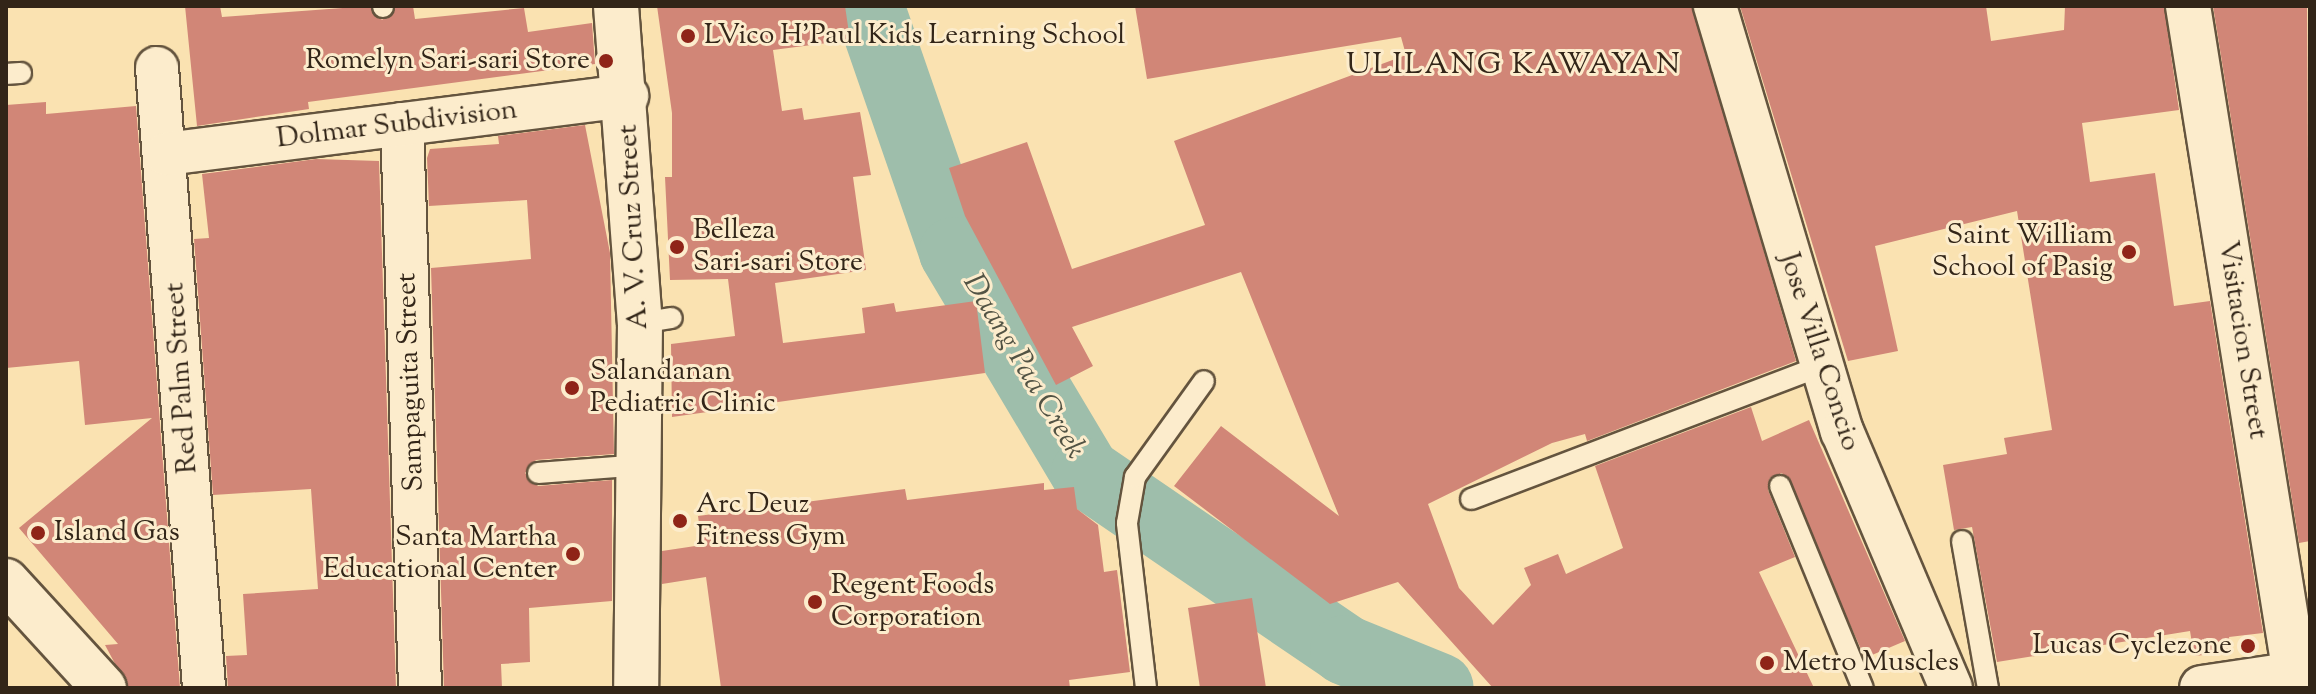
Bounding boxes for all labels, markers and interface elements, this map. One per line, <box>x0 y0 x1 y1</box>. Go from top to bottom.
place label: LVico H'Paul Kids Learning School <box>704 19 1125 53</box>
marker: LVico H'Paul Kids Learning School <box>679 27 697 45</box>
place label: Romelyn Sari-sari Store <box>306 44 590 78</box>
district label: ULILANG KAWAYAN <box>1346 48 1682 84</box>
marker: Romelyn Sari-sari Store <box>597 52 615 70</box>
street label: Dolmar Subdivision <box>275 94 519 156</box>
street label: A. V. Cruz Street <box>612 124 656 330</box>
place label: Belleza Sari-sari Store <box>693 214 863 280</box>
place label: Saint William School of Pasig <box>1932 219 2113 285</box>
marker: Belleza Sari-sari Store <box>668 238 686 256</box>
street label: Visitacion Street <box>2210 238 2274 442</box>
marker: Saint William School of Pasig <box>2120 243 2138 261</box>
street label: Jose Villa Concio <box>1771 249 1867 455</box>
water label: Daang Paa Creek <box>954 268 1092 466</box>
street label: Sampaguita Street <box>390 272 432 492</box>
street label: Red Palm Street <box>159 281 205 475</box>
place label: Salandanan Pediatric Clinic <box>590 355 776 421</box>
marker: Salandanan Pediatric Clinic <box>561 377 583 399</box>
place label: Arc Deuz Fitness Gym <box>696 488 846 554</box>
marker: Arc Deuz Fitness Gym <box>671 512 689 530</box>
place label: Island Gas <box>54 516 180 550</box>
place label: Santa Martha Educational Center <box>323 521 557 587</box>
marker: Island Gas <box>29 524 47 542</box>
marker: Santa Martha Educational Center <box>564 545 582 563</box>
place label: Regent Foods Corporation <box>831 569 994 635</box>
marker: Regent Foods Corporation <box>806 593 824 611</box>
place label: Lucas Cyclezone <box>2033 629 2232 663</box>
marker: Lucas Cyclezone <box>2239 637 2257 655</box>
place label: Metro Muscles <box>1783 646 1959 680</box>
marker: Metro Muscles <box>1758 654 1776 672</box>

